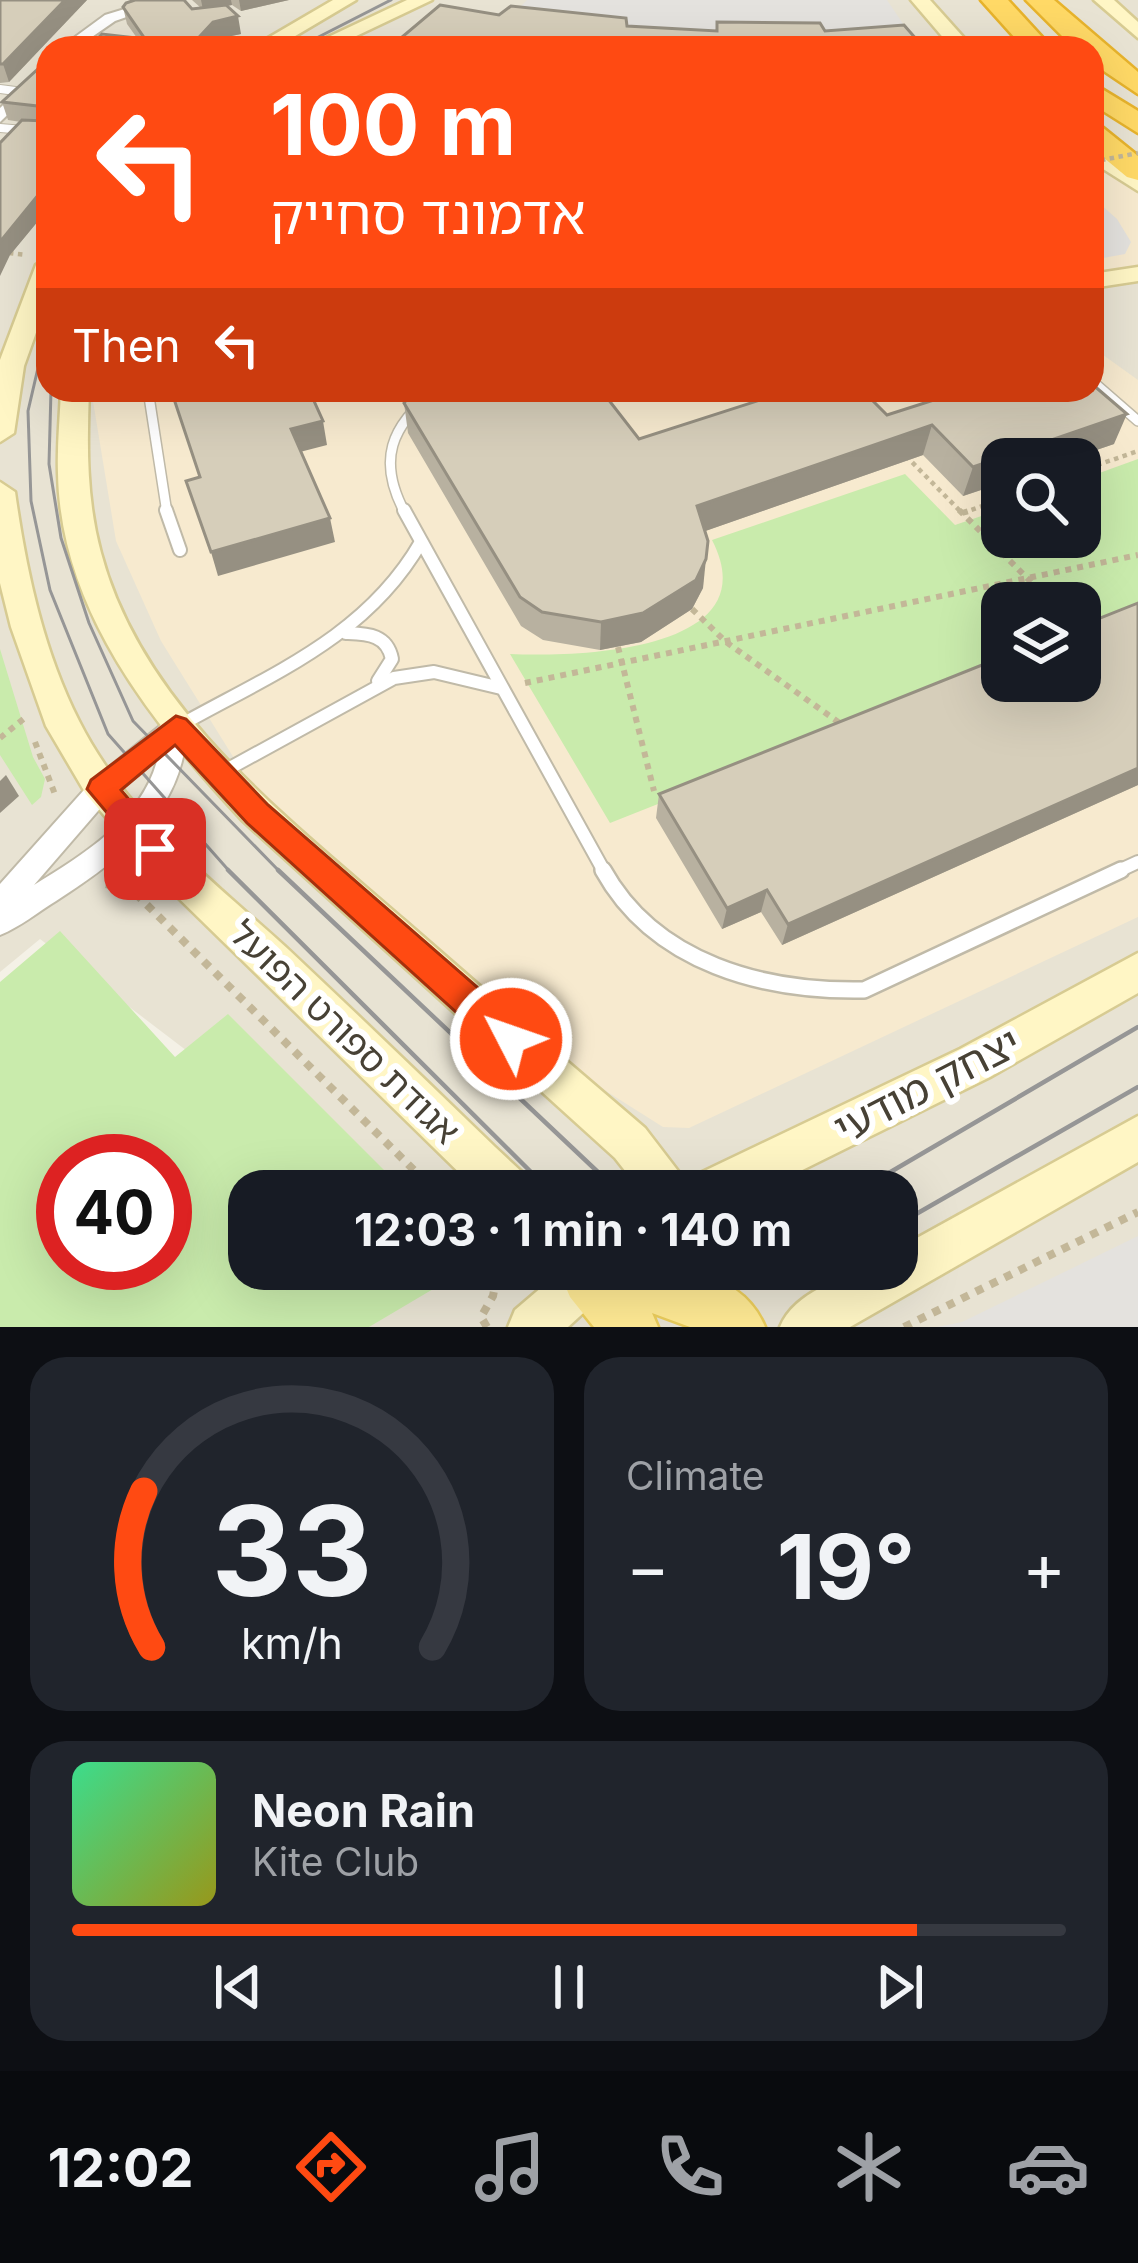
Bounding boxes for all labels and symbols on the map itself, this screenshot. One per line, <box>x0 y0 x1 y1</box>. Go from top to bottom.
pin <box>104 798 206 900</box>
street label: אגודת ספורט הפועל <box>221 911 469 1153</box>
position arrow <box>448 976 574 1102</box>
street label: יצחק מודעי <box>825 1016 1028 1153</box>
speed limit sign: 40 <box>36 1134 192 1290</box>

